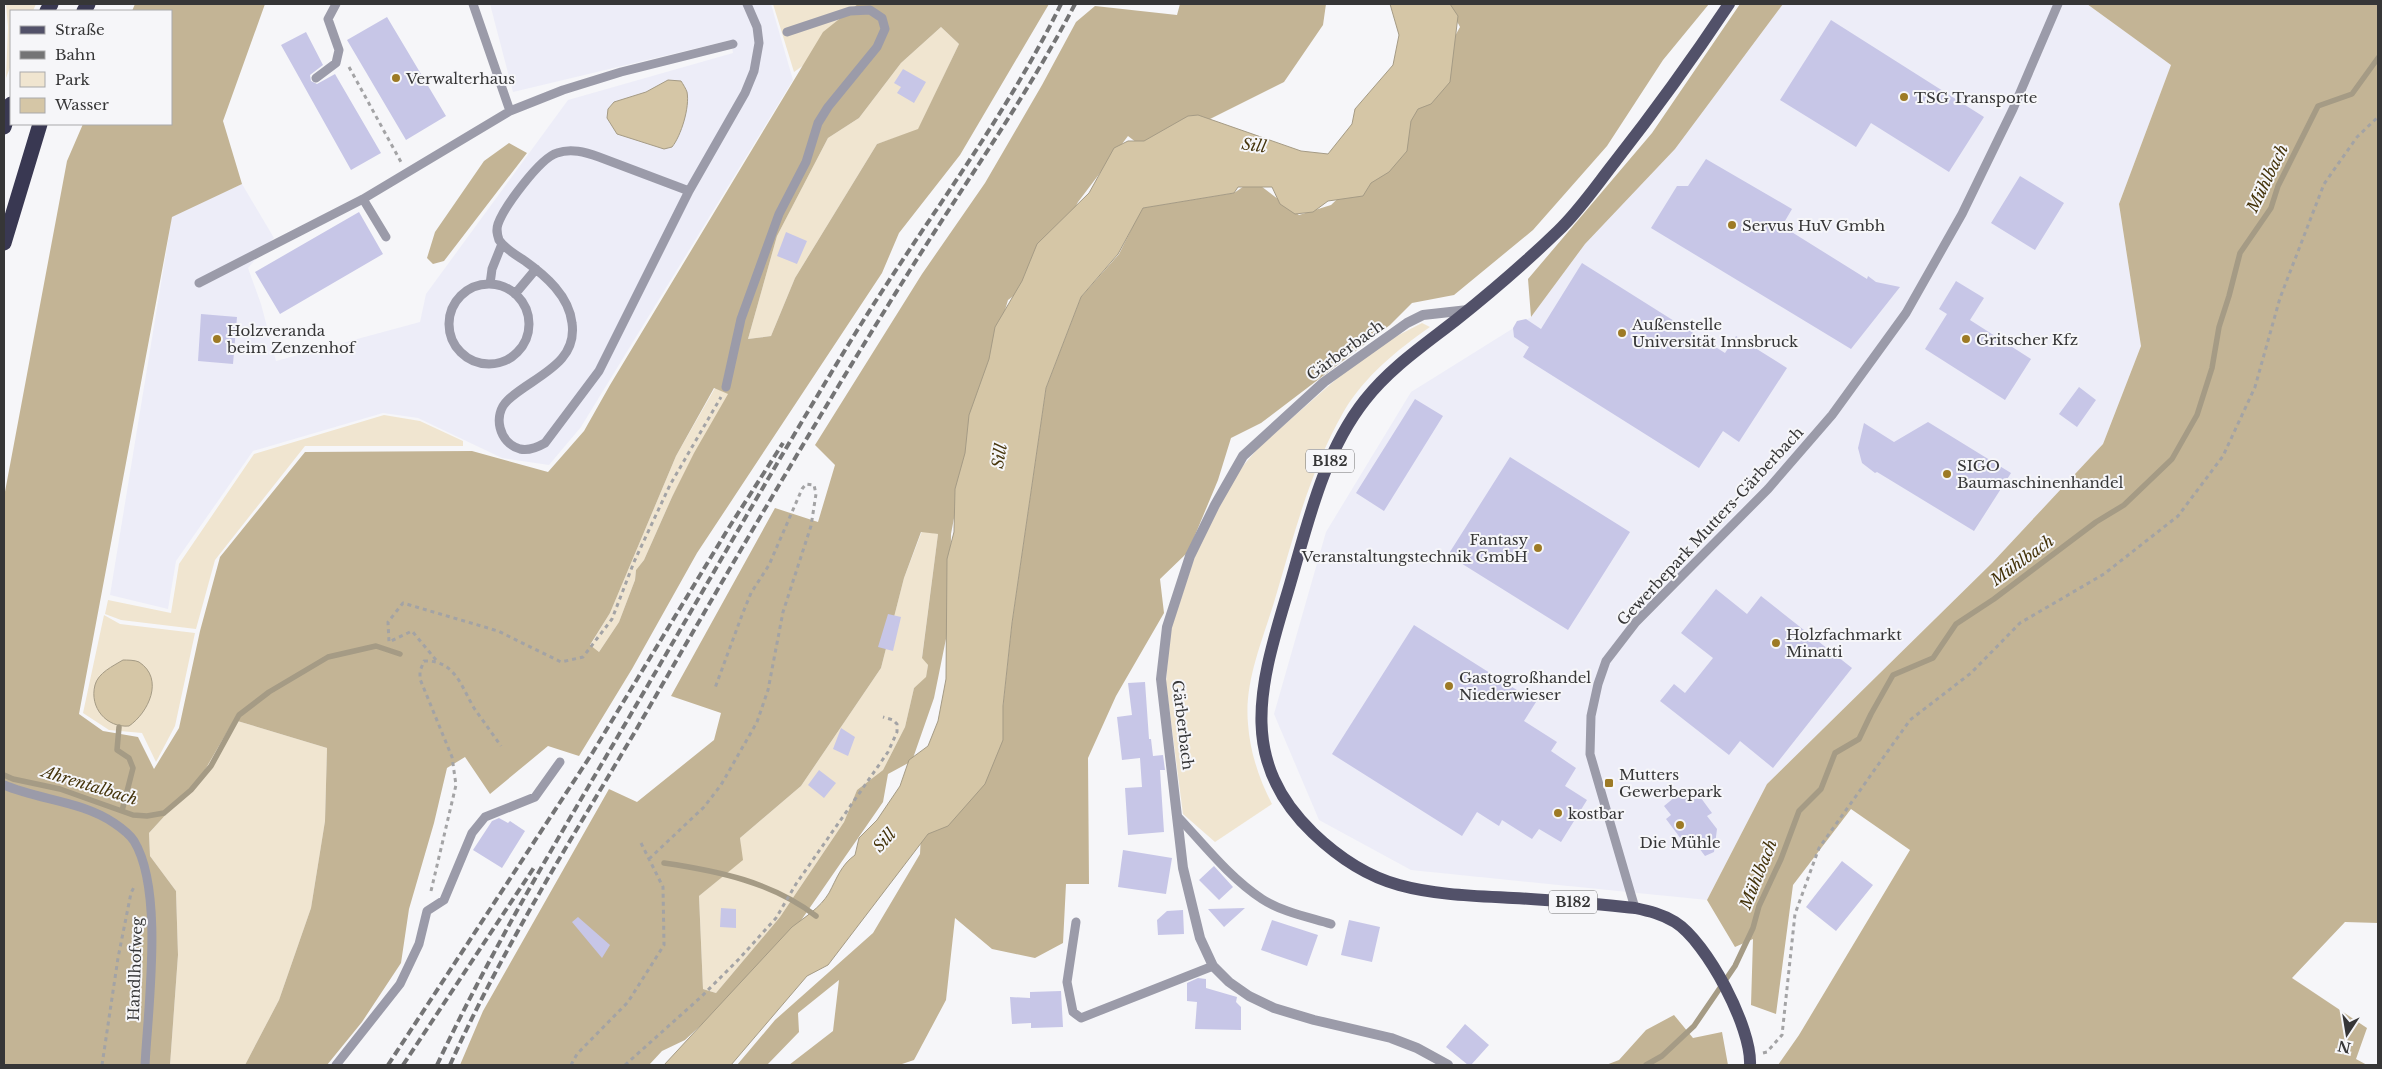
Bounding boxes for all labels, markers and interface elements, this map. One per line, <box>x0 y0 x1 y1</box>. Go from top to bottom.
legend <box>10 10 172 125</box>
text: Straße <box>55 20 105 39</box>
text: Bahn <box>55 45 95 64</box>
place label: Verwalterhaus <box>405 69 515 88</box>
text: Park <box>55 70 91 89</box>
marker: Verwalterhaus <box>390 72 402 84</box>
place label: TSG Transporte <box>1914 88 2037 107</box>
marker: TSG Transporte <box>1898 91 1910 103</box>
text: Wasser <box>54 95 110 114</box>
water label: Sill <box>1240 133 1269 157</box>
water label: Mühlbach <box>2242 141 2292 216</box>
place label: Servus HuV Gmbh <box>1742 216 1885 235</box>
marker: Servus HuV Gmbh <box>1726 219 1738 231</box>
place label: Außenstelle Universität Innsbruck <box>1631 315 1799 351</box>
street label: Gärberbach <box>1303 316 1387 384</box>
place label: Holzveranda beim Zenzenhof <box>226 321 357 357</box>
marker: Außenstelle Universität Innsbruck <box>1616 327 1628 339</box>
place label: Gritscher Kfz <box>1976 330 2078 349</box>
marker: Holzveranda beim Zenzenhof <box>211 333 223 345</box>
marker: Gritscher Kfz <box>1960 333 1972 345</box>
street label: Gewerbepark Mutters-Gärberbach <box>1613 423 1807 629</box>
water label: Sill <box>987 441 1011 470</box>
road number: B182 <box>1306 450 1354 472</box>
place label: SIGO Baumaschinenhandel <box>1957 456 2124 492</box>
marker: SIGO Baumaschinenhandel <box>1941 468 1953 480</box>
place label: Fantasy Veranstaltungstechnik GmbH <box>1301 530 1528 566</box>
water label: Mühlbach <box>1986 530 2058 590</box>
marker: Fantasy Veranstaltungstechnik GmbH <box>1532 542 1544 554</box>
place label: Holzfachmarkt Minatti <box>1786 625 1902 661</box>
marker: Holzfachmarkt Minatti <box>1770 637 1782 649</box>
place label: Gastogroßhandel Niederwieser <box>1459 668 1591 704</box>
street label: Gärberbach <box>1168 679 1198 771</box>
marker: Gastogroßhandel Niederwieser <box>1443 680 1455 692</box>
water label: Ahrentalbach <box>38 760 140 809</box>
place label: Mutters Gewerbepark <box>1619 765 1723 801</box>
marker: Mutters Gewerbepark <box>1603 777 1615 789</box>
place label: kostbar <box>1568 804 1625 823</box>
marker: kostbar <box>1552 807 1564 819</box>
marker: Die Mühle <box>1674 819 1686 831</box>
water label: Sill <box>868 823 900 856</box>
place label: Die Mühle <box>1639 833 1721 852</box>
water label: Mühlbach <box>1735 836 1781 913</box>
road number: B182 <box>1549 890 1597 914</box>
street label: Handlhofweg <box>124 916 146 1021</box>
north arrow <box>2322 1009 2372 1059</box>
text: N <box>2336 1037 2353 1057</box>

